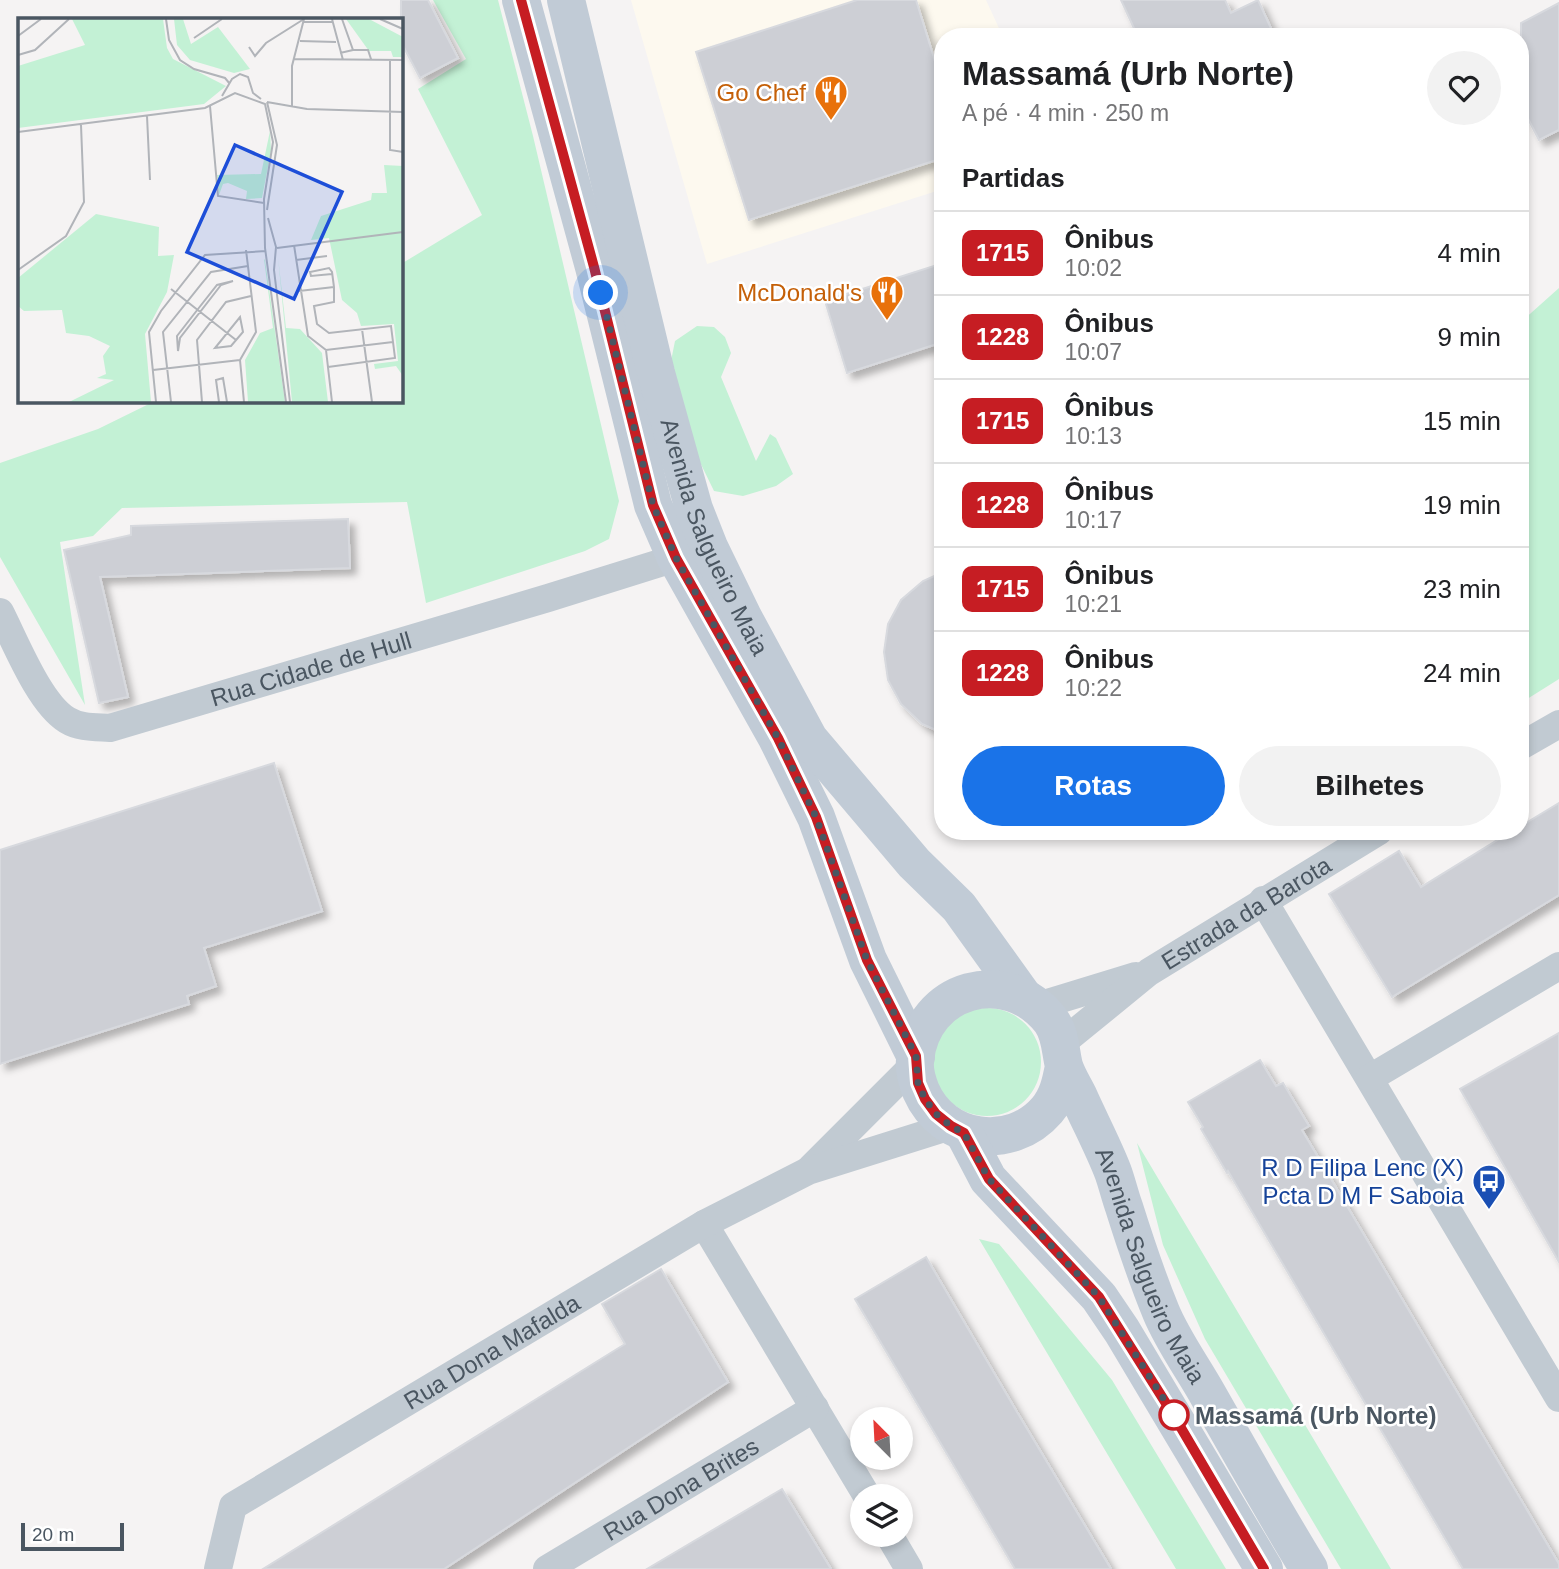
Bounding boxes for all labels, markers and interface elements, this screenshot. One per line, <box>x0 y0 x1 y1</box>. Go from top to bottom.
inset map <box>18 18 402 402</box>
button: heart <box>1427 51 1501 125</box>
text: Massamá (Urb Norte) <box>962 55 1294 92</box>
restaurant icon: Go Chef <box>812 73 850 122</box>
place label: Go Chef <box>717 79 806 106</box>
text: A pé · 4 min · 250 m <box>962 100 1169 126</box>
text: Partidas <box>962 163 1065 193</box>
text: Ônibus <box>1064 224 1154 254</box>
text: 4 min <box>1437 238 1501 268</box>
text: 1715 <box>976 239 1029 266</box>
text: 10:02 <box>1064 255 1122 281</box>
restaurant icon: McDonald's <box>868 273 906 322</box>
your location <box>583 275 618 310</box>
place label: McDonald's <box>737 279 862 306</box>
text: Ônibus <box>1064 308 1154 338</box>
text: 9 min <box>1437 322 1501 352</box>
text: 1228 <box>976 323 1029 350</box>
text: 10:07 <box>1064 339 1122 365</box>
text: Ônibus <box>1064 392 1154 422</box>
text: 15 min <box>1423 406 1501 436</box>
text: 1715 <box>976 407 1029 434</box>
street label: Avenida Salgueiro Maia <box>656 415 775 660</box>
text: 10:13 <box>1064 423 1122 449</box>
text: Ônibus <box>1064 476 1154 506</box>
text: 19 min <box>1423 490 1501 520</box>
text: 1228 <box>976 491 1029 518</box>
text: 10:17 <box>1064 507 1122 533</box>
text: Ônibus <box>1064 560 1154 590</box>
text: 23 min <box>1423 574 1501 604</box>
text: 1715 <box>976 575 1029 602</box>
text: 10:21 <box>1064 591 1122 617</box>
street label: Rua Cidade de Hull <box>207 626 414 711</box>
text: Ônibus <box>1064 644 1154 674</box>
text: 24 min <box>1423 658 1501 688</box>
text: 1228 <box>976 659 1029 686</box>
text: 10:22 <box>1064 675 1122 701</box>
button: Rotas <box>962 746 1225 826</box>
button: Bilhetes <box>1239 746 1501 826</box>
street label: Estrada da Barota <box>1156 850 1336 975</box>
street label: Avenida Salgueiro Maia <box>1091 1143 1212 1389</box>
place label: R D Filipa Lenc (X) Pcta D M F Saboia <box>1261 1154 1465 1209</box>
bus stop icon: R D Filipa Lenc (X) Pcta D M F Saboia <box>1470 1162 1508 1211</box>
street label: Rua Dona Mafalda <box>399 1288 585 1414</box>
marker: Massamá (Urb Norte) <box>1159 1400 1189 1430</box>
place label: Massamá (Urb Norte) <box>1195 1402 1436 1429</box>
north arrow <box>850 1407 914 1470</box>
map controls <box>850 1407 913 1547</box>
street label: Rua Dona Brites <box>598 1432 763 1546</box>
button: layers <box>850 1484 913 1547</box>
scale bar <box>21 1520 124 1552</box>
text: 20 m <box>32 1524 74 1545</box>

